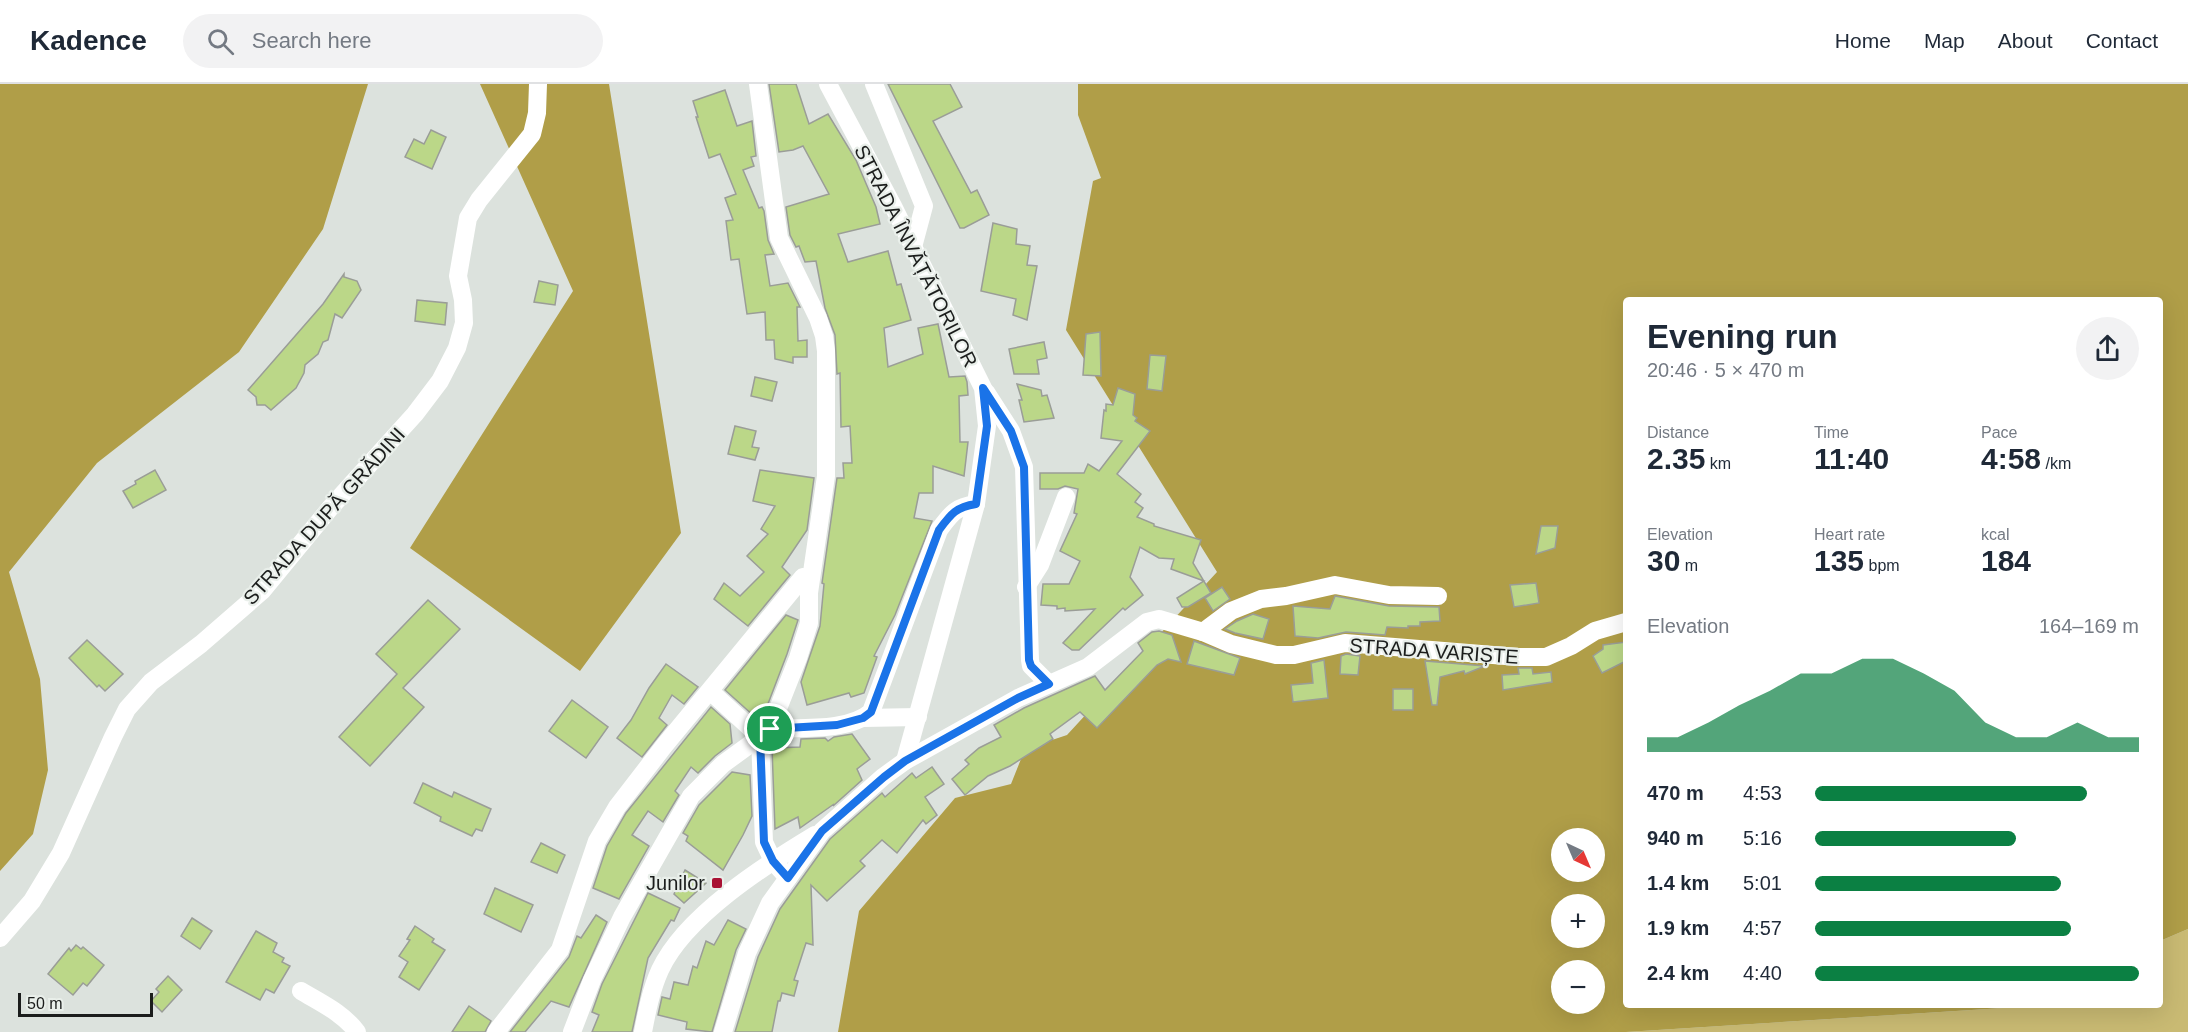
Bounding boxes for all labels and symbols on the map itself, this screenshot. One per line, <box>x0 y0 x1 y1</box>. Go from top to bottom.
street label: STRADA ÎNVĂȚĂTORILOR <box>850 141 982 371</box>
street label: STRADA DUPĂ GRĂDINI <box>239 423 409 609</box>
street label: STRADA VARIȘTE <box>1349 634 1519 668</box>
pin <box>744 703 795 754</box>
north arrow <box>1551 828 1605 882</box>
place label: Junilor <box>646 872 705 894</box>
marker: Junilor <box>710 876 724 890</box>
scale bar <box>18 990 153 1018</box>

